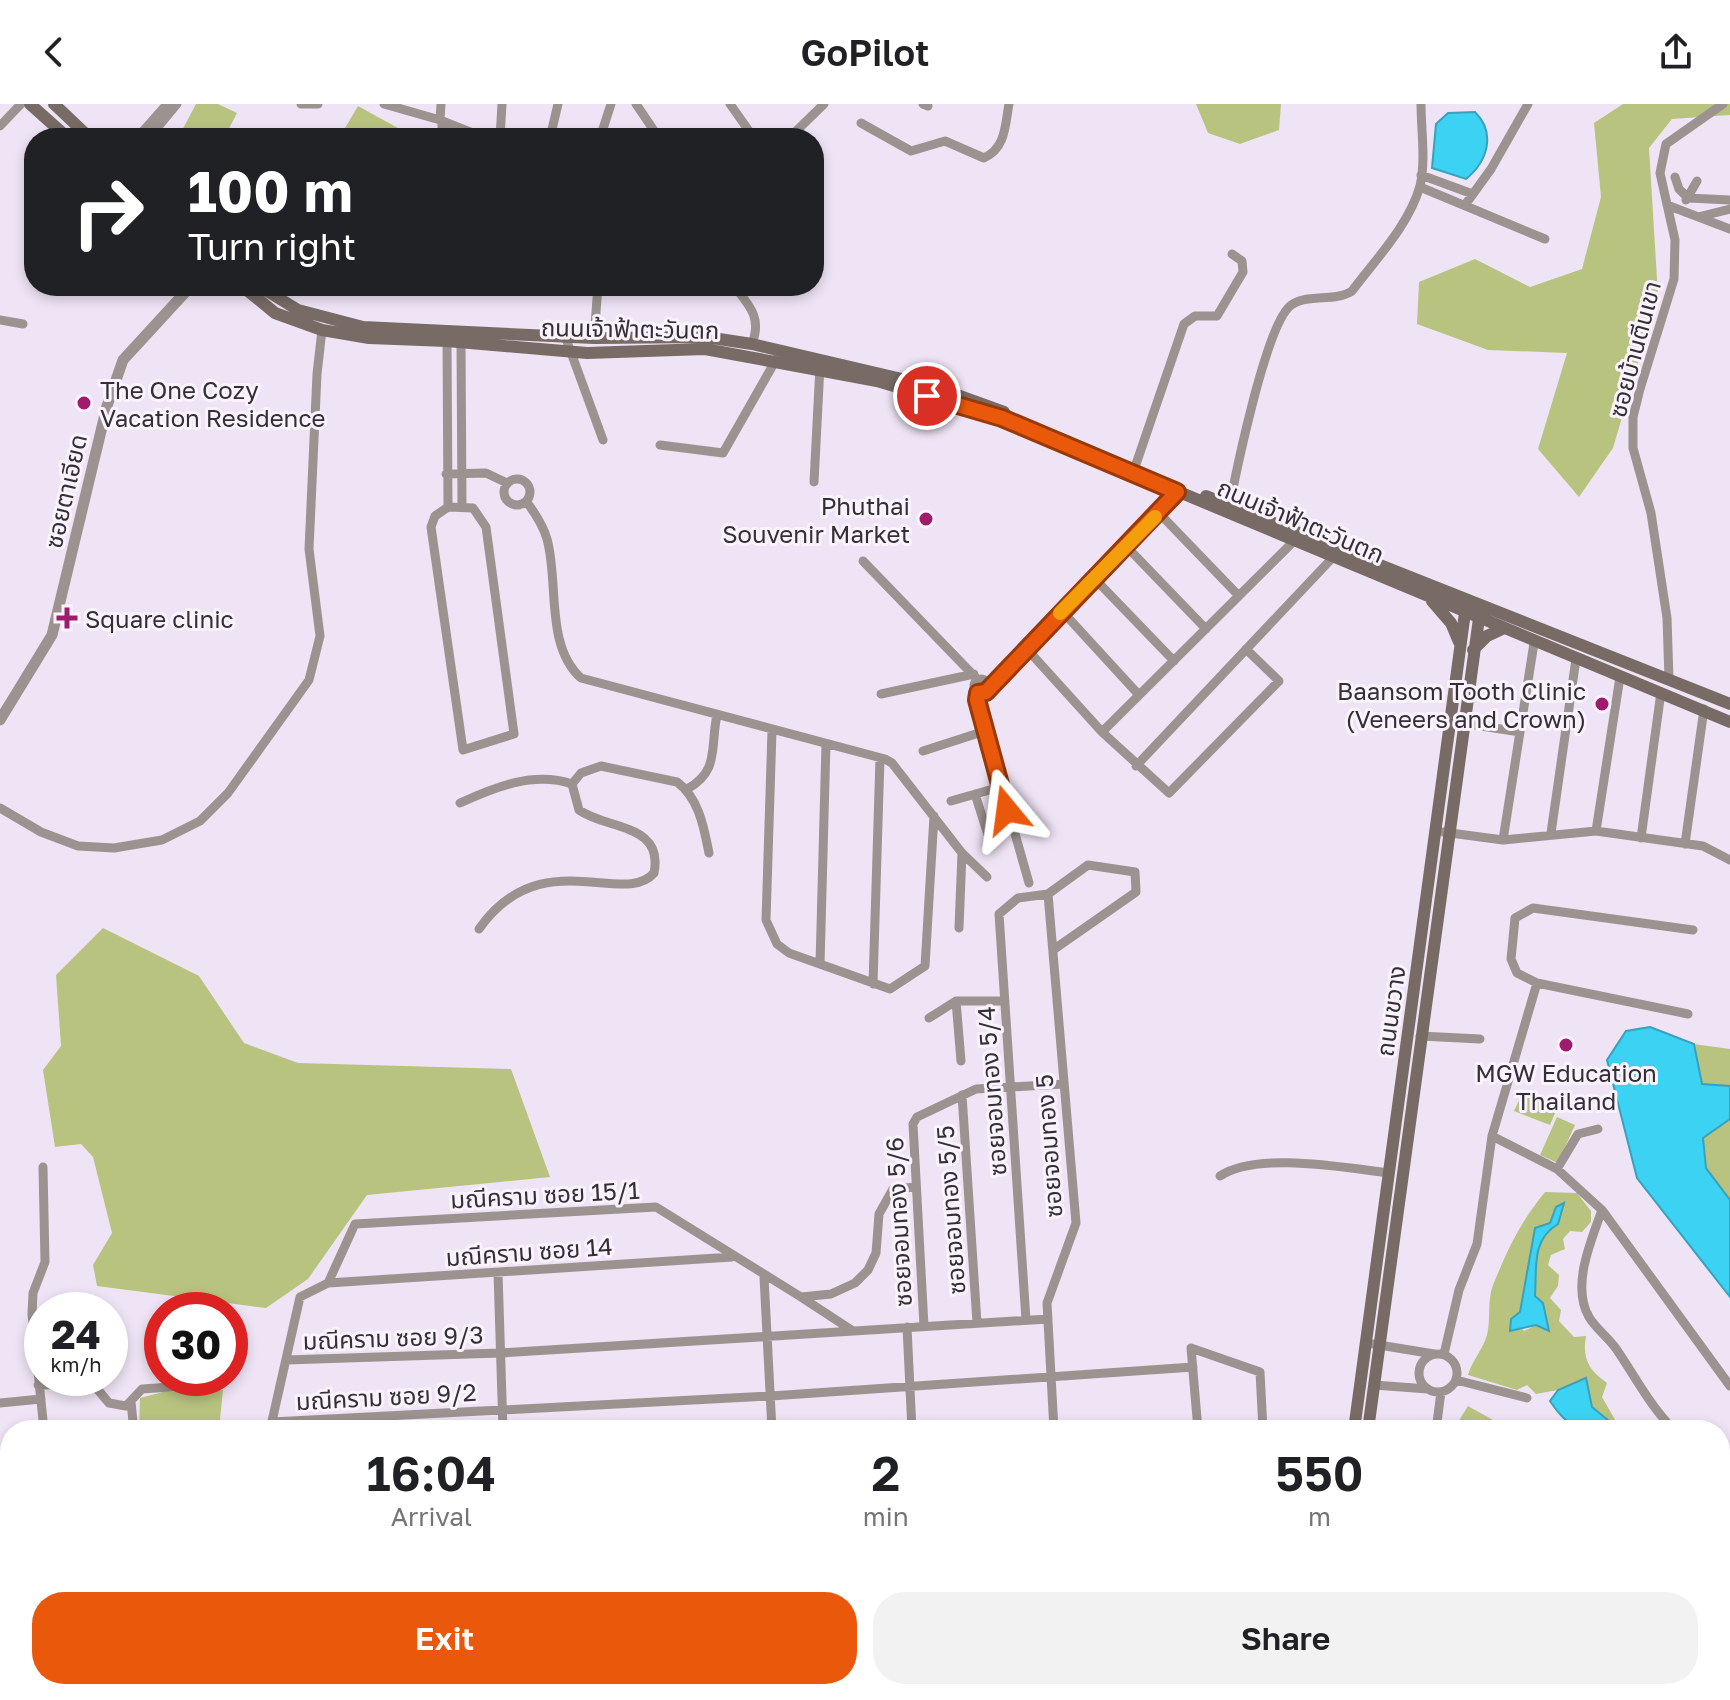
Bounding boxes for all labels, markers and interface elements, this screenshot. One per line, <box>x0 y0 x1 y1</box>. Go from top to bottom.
icon: back <box>32 30 76 74</box>
icon: share <box>1654 30 1698 74</box>
text: GoPilot <box>801 31 929 74</box>
text: 100 m <box>188 157 353 224</box>
icon: right <box>56 160 160 264</box>
text: Turn right <box>188 225 356 268</box>
street label: ซอยบ้านตีนเขา <box>1602 278 1666 420</box>
street label: ถนนเจ้าฟ้าตะวันตก <box>541 312 719 344</box>
pin <box>893 362 961 430</box>
icon: arrive <box>905 374 949 418</box>
place label: The One Cozy Vacation Residence <box>100 375 325 432</box>
marker: The One Cozy Vacation Residence <box>75 394 93 412</box>
street label: ซอยตาเอียด <box>38 431 92 551</box>
street label: ถนนเจ้าฟ้าตะวันตก <box>1213 472 1389 568</box>
place label: Phuthai Souvenir Market <box>722 491 910 548</box>
marker: Phuthai Souvenir Market <box>917 510 935 528</box>
place label: Square clinic <box>85 604 234 633</box>
marker: Square clinic <box>56 607 78 629</box>
place label: Baansom Tooth Clinic (Veneers and Crown) <box>1337 676 1586 733</box>
marker: Baansom Tooth Clinic (Veneers and Crown) <box>1593 695 1611 713</box>
position arrow <box>965 768 1049 852</box>
street label: ถนนขวาง <box>1369 964 1411 1058</box>
street label: ซอยจอมทอง 5/4 <box>971 1005 1011 1177</box>
marker: MGW Education Thailand <box>1557 1036 1575 1054</box>
place label: MGW Education Thailand <box>1475 1058 1657 1115</box>
street label: ซอยจอมทอง 5 <box>1029 1073 1067 1219</box>
street label: ซอยจอมทอง 5/5 <box>930 1125 970 1295</box>
street label: ซอยจอมทอง 5/6 <box>879 1136 917 1308</box>
street label: มณีคราม ซอย 15/1 <box>450 1175 640 1213</box>
street label: มณีคราม ซอย 14 <box>445 1231 613 1271</box>
speed limit sign: 30 <box>144 1292 248 1396</box>
text: 24 <box>51 1310 101 1358</box>
street label: มณีคราม ซอย 9/3 <box>302 1319 484 1355</box>
text: km/h <box>51 1352 101 1376</box>
street label: มณีคราม ซอย 9/2 <box>295 1377 477 1415</box>
text: 16:04 <box>367 1444 496 1502</box>
text: 2 <box>871 1444 900 1502</box>
text: 550 <box>1275 1444 1364 1502</box>
text: Arrival <box>391 1501 472 1532</box>
text: min <box>863 1501 909 1532</box>
text: m <box>1308 1501 1331 1532</box>
button: Exit <box>32 1592 857 1684</box>
button: Share <box>873 1592 1698 1684</box>

